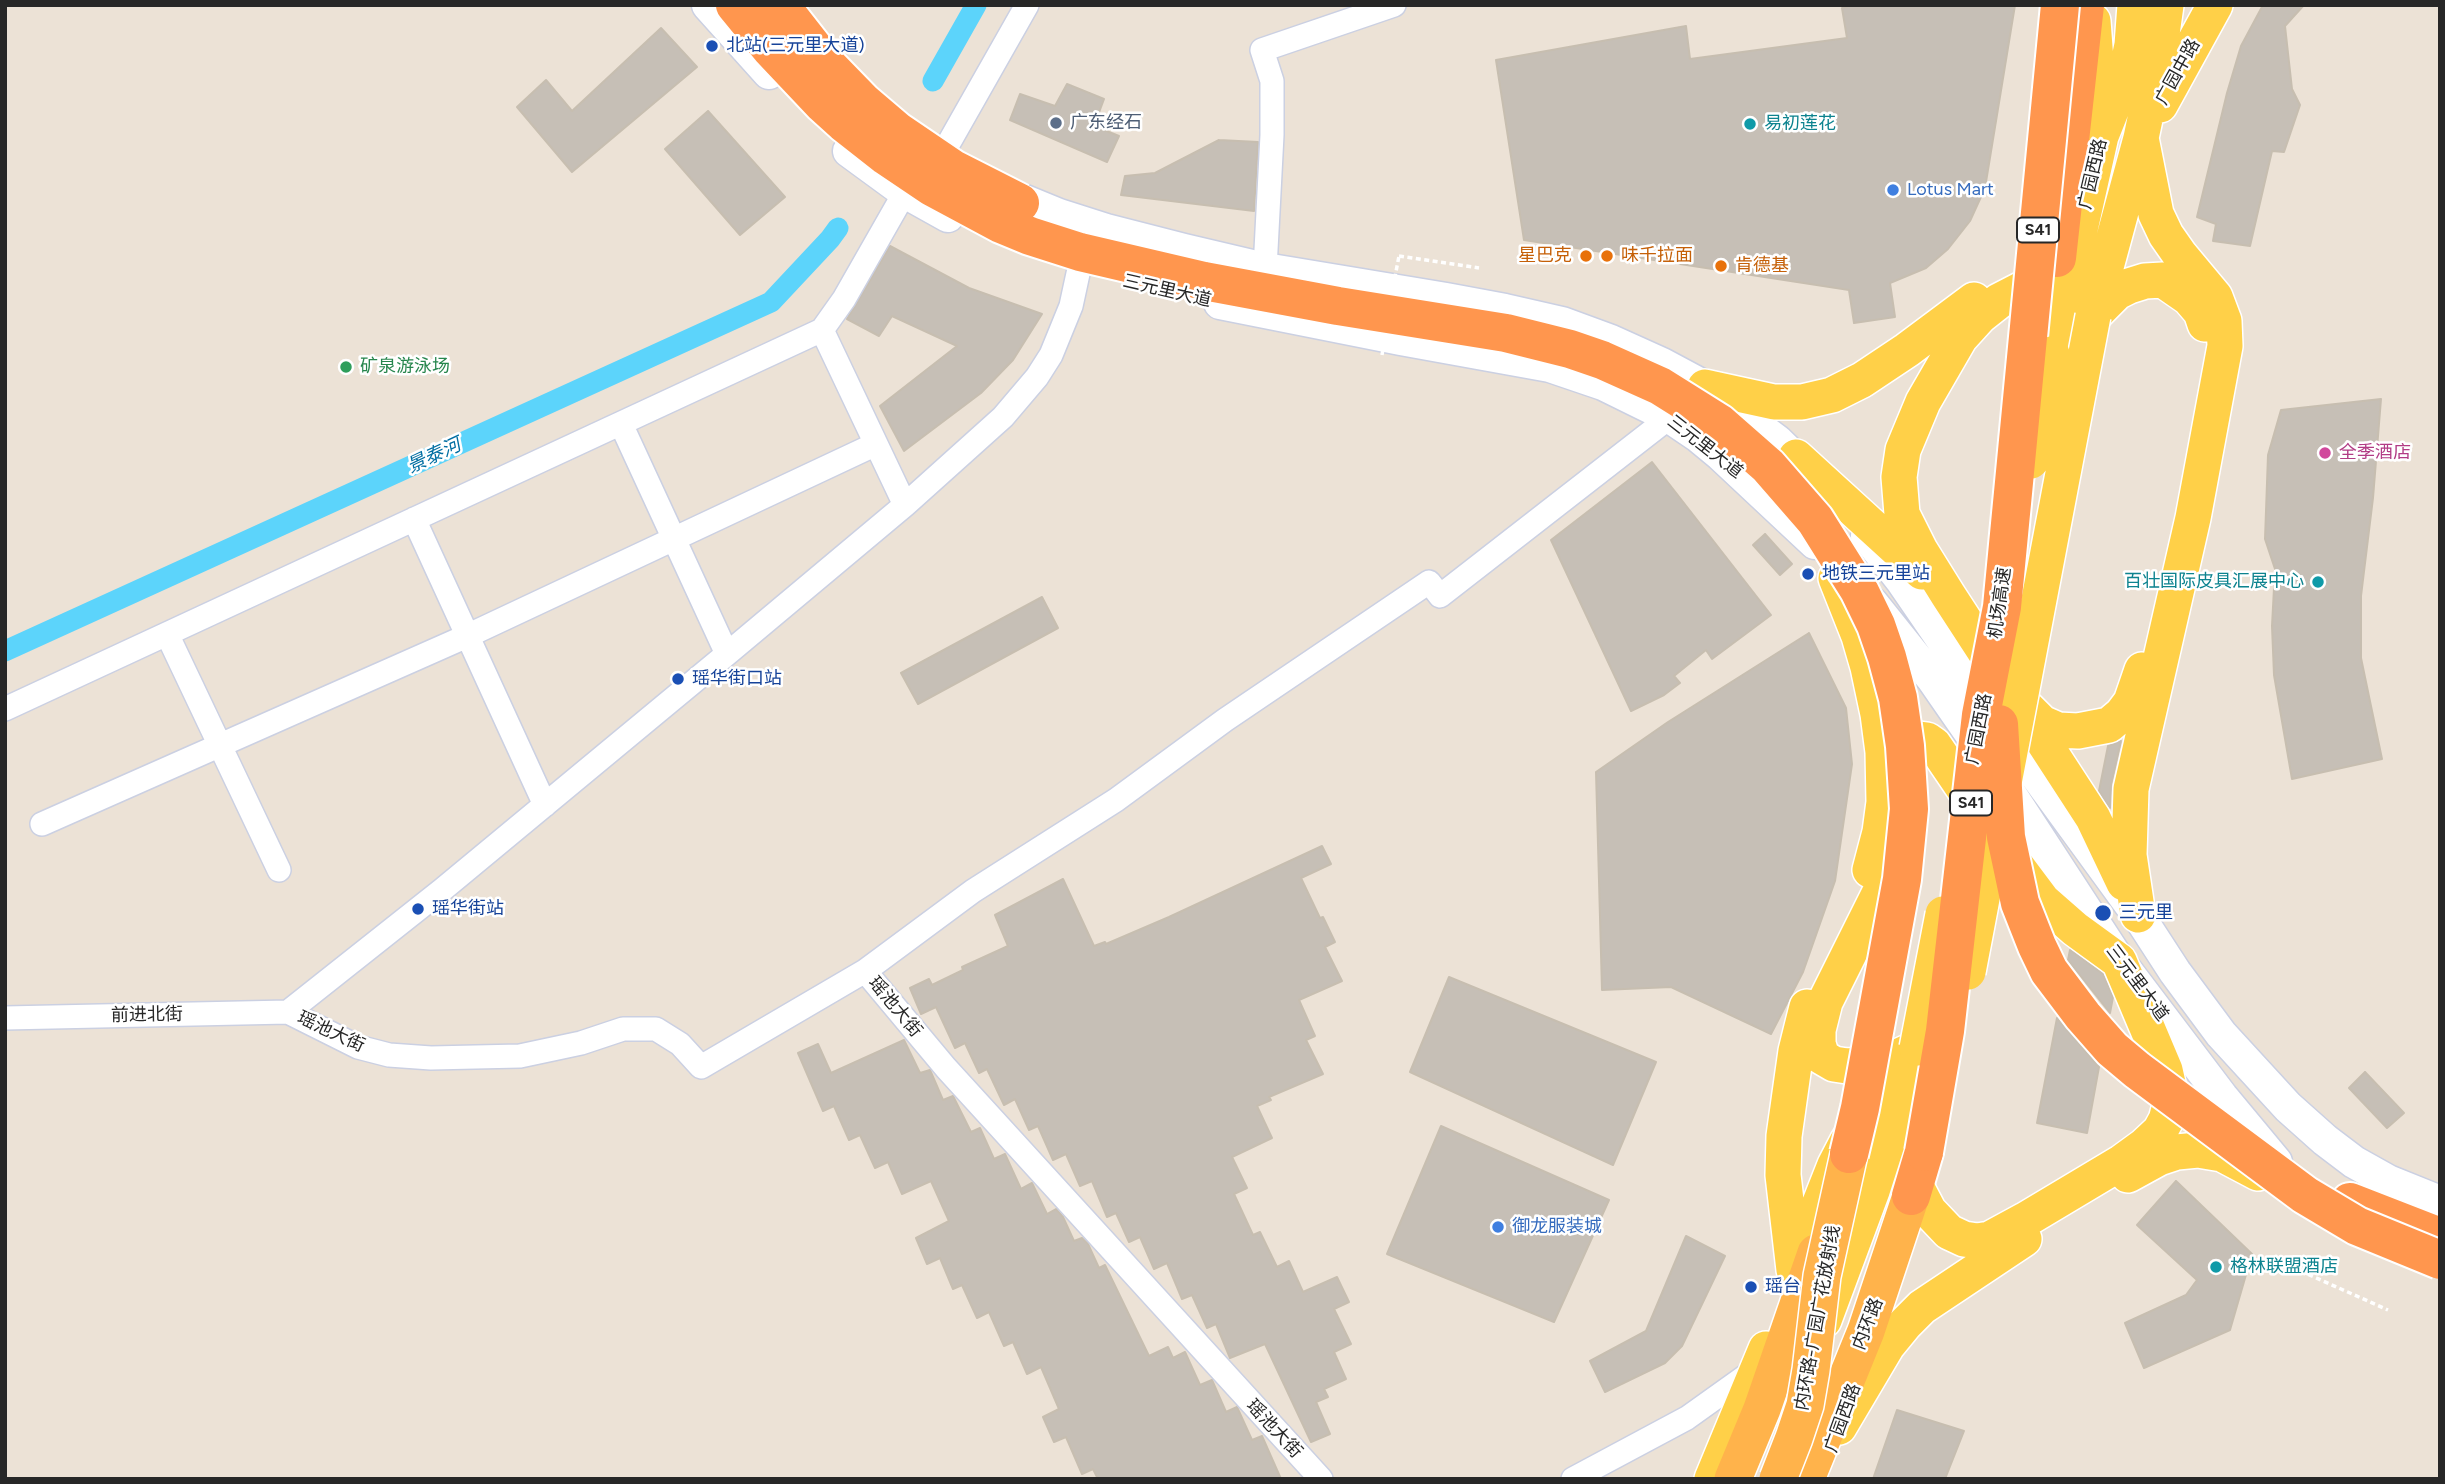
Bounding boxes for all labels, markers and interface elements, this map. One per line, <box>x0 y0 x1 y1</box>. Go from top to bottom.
place label: 北站(三元里大道) <box>726 35 865 57</box>
street label: 广园中路 <box>2151 35 2205 109</box>
marker: 北站(三元里大道) <box>704 38 720 54</box>
place label: 广东经石 <box>1070 112 1142 134</box>
place label: 易初莲花 <box>1764 113 1836 135</box>
marker: 广东经石 <box>1048 115 1064 131</box>
marker: 易初莲花 <box>1742 116 1758 132</box>
street label: 广园西路 <box>2074 136 2112 212</box>
place label: Lotus Mart <box>1907 179 1994 201</box>
marker: Lotus Mart <box>1885 182 1901 198</box>
road number: S41 <box>2017 218 2059 242</box>
place label: 星巴克 <box>1518 245 1572 267</box>
place label: 味千拉面 <box>1621 245 1693 267</box>
marker: 星巴克 <box>1578 248 1594 264</box>
marker: 味千拉面 <box>1599 248 1615 264</box>
place label: 肯德基 <box>1735 255 1789 277</box>
marker: 肯德基 <box>1713 258 1729 274</box>
street label: 三元里大道 <box>1121 270 1213 312</box>
place label: 矿泉游泳场 <box>360 356 450 378</box>
marker: 矿泉游泳场 <box>338 359 354 375</box>
street label: 三元里大道 <box>1663 411 1747 483</box>
water label: 景泰河 <box>403 434 465 478</box>
place label: 全季酒店 <box>2339 442 2411 464</box>
marker: 全季酒店 <box>2317 445 2333 461</box>
place label: 地铁三元里站 <box>1822 563 1930 585</box>
marker: 地铁三元里站 <box>1800 566 1816 582</box>
street label: 机场高速 <box>1984 566 2016 640</box>
place label: 百壮国际皮具汇展中心 <box>2124 571 2304 593</box>
marker: 百壮国际皮具汇展中心 <box>2310 574 2326 590</box>
place label: 瑶华街口站 <box>692 668 782 690</box>
marker: 瑶华街口站 <box>670 671 686 687</box>
street label: 广园西路 <box>1962 692 1996 766</box>
road number: S41 <box>1950 790 1992 816</box>
place label: 瑶华街站 <box>432 898 504 920</box>
marker: 瑶华街站 <box>410 901 426 917</box>
place label: 三元里 <box>2119 902 2173 924</box>
marker: 三元里 <box>2093 903 2113 923</box>
street label: 三元里大道 <box>2101 941 2173 1025</box>
street label: 瑶池大街 <box>864 972 926 1042</box>
street label: 前进北街 <box>111 1004 183 1026</box>
street label: 瑶池大街 <box>294 1007 368 1057</box>
place label: 御龙服装城 <box>1512 1216 1602 1238</box>
marker: 御龙服装城 <box>1490 1219 1506 1235</box>
street label: 内环路-广园广花放射线 <box>1791 1224 1845 1412</box>
place label: 格林联盟酒店 <box>2230 1256 2338 1278</box>
marker: 格林联盟酒店 <box>2208 1259 2224 1275</box>
place label: 瑶台 <box>1765 1276 1801 1298</box>
marker: 瑶台 <box>1743 1279 1759 1295</box>
street label: 内环路 <box>1848 1295 1888 1353</box>
street label: 广园西路 <box>1821 1380 1865 1456</box>
street label: 瑶池大街 <box>1242 1395 1306 1463</box>

